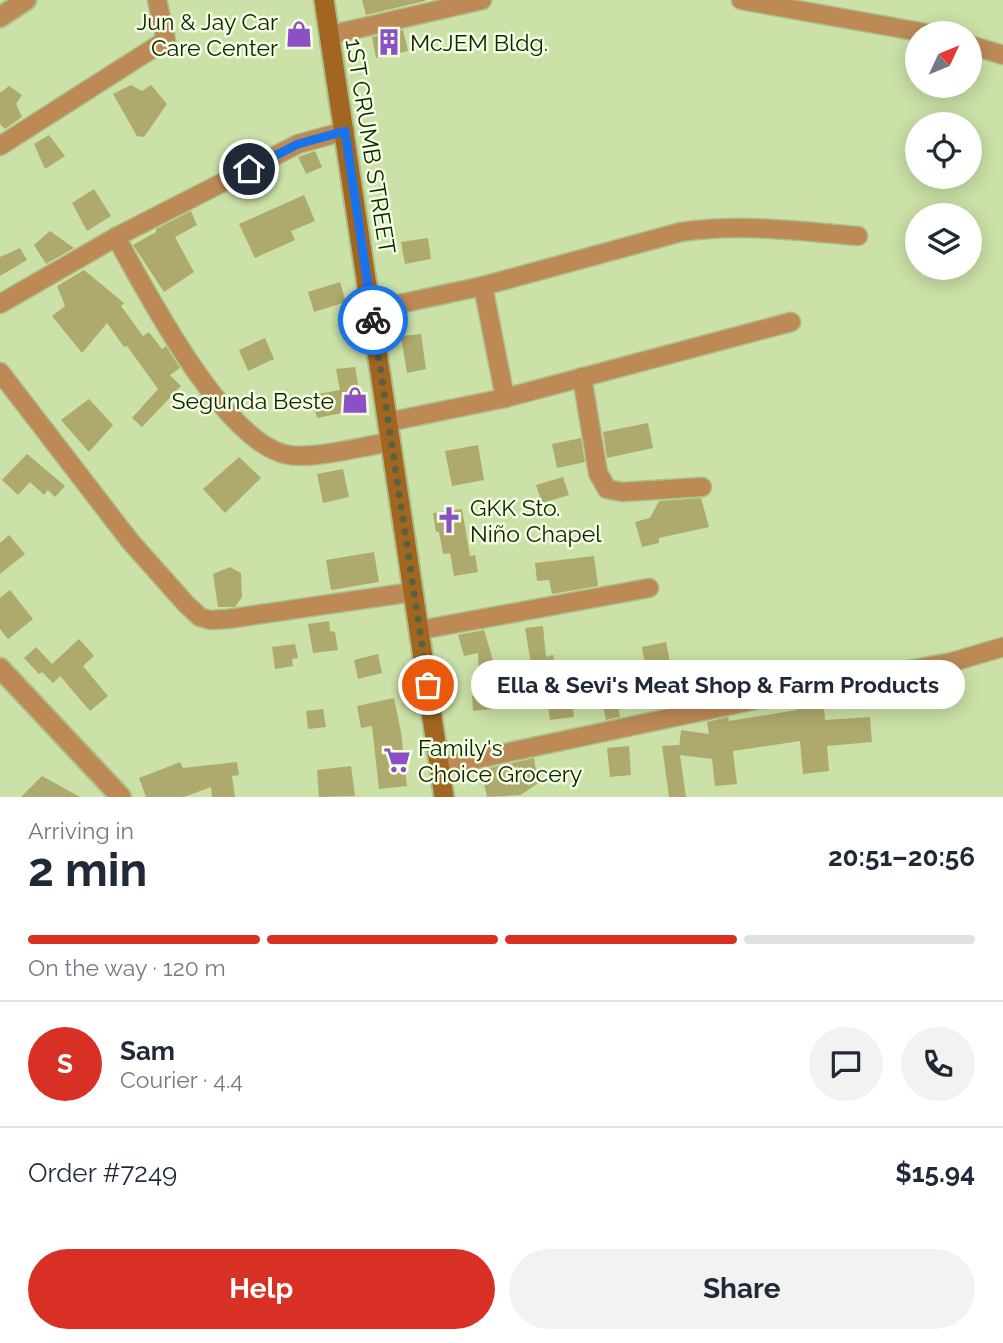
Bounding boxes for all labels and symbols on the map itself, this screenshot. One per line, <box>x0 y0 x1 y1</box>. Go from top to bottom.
place label: Jun & Jay Car Care Center <box>136 8 278 61</box>
shop icon: Jun & Jay Car Care Center <box>284 19 314 49</box>
north arrow <box>905 21 982 98</box>
building icon: McJEM Bldg. <box>374 27 404 57</box>
place label: McJEM Bldg. <box>410 29 548 56</box>
street label: 1ST CRUMB STREET <box>341 36 401 256</box>
pin <box>219 139 279 199</box>
courier <box>338 285 408 355</box>
shop icon: Segunda Beste <box>340 385 370 415</box>
place label: Segunda Beste <box>172 387 334 414</box>
place label: GKK Sto. Niño Chapel <box>470 494 602 547</box>
church icon: GKK Sto. Niño Chapel <box>434 505 464 535</box>
pin <box>398 655 458 715</box>
callout: Ella & Sevi's Meat Shop & Farm Products <box>470 660 964 710</box>
place label: Family's Choice Grocery <box>418 734 582 787</box>
supermarket icon: Family's Choice Grocery <box>382 745 412 775</box>

